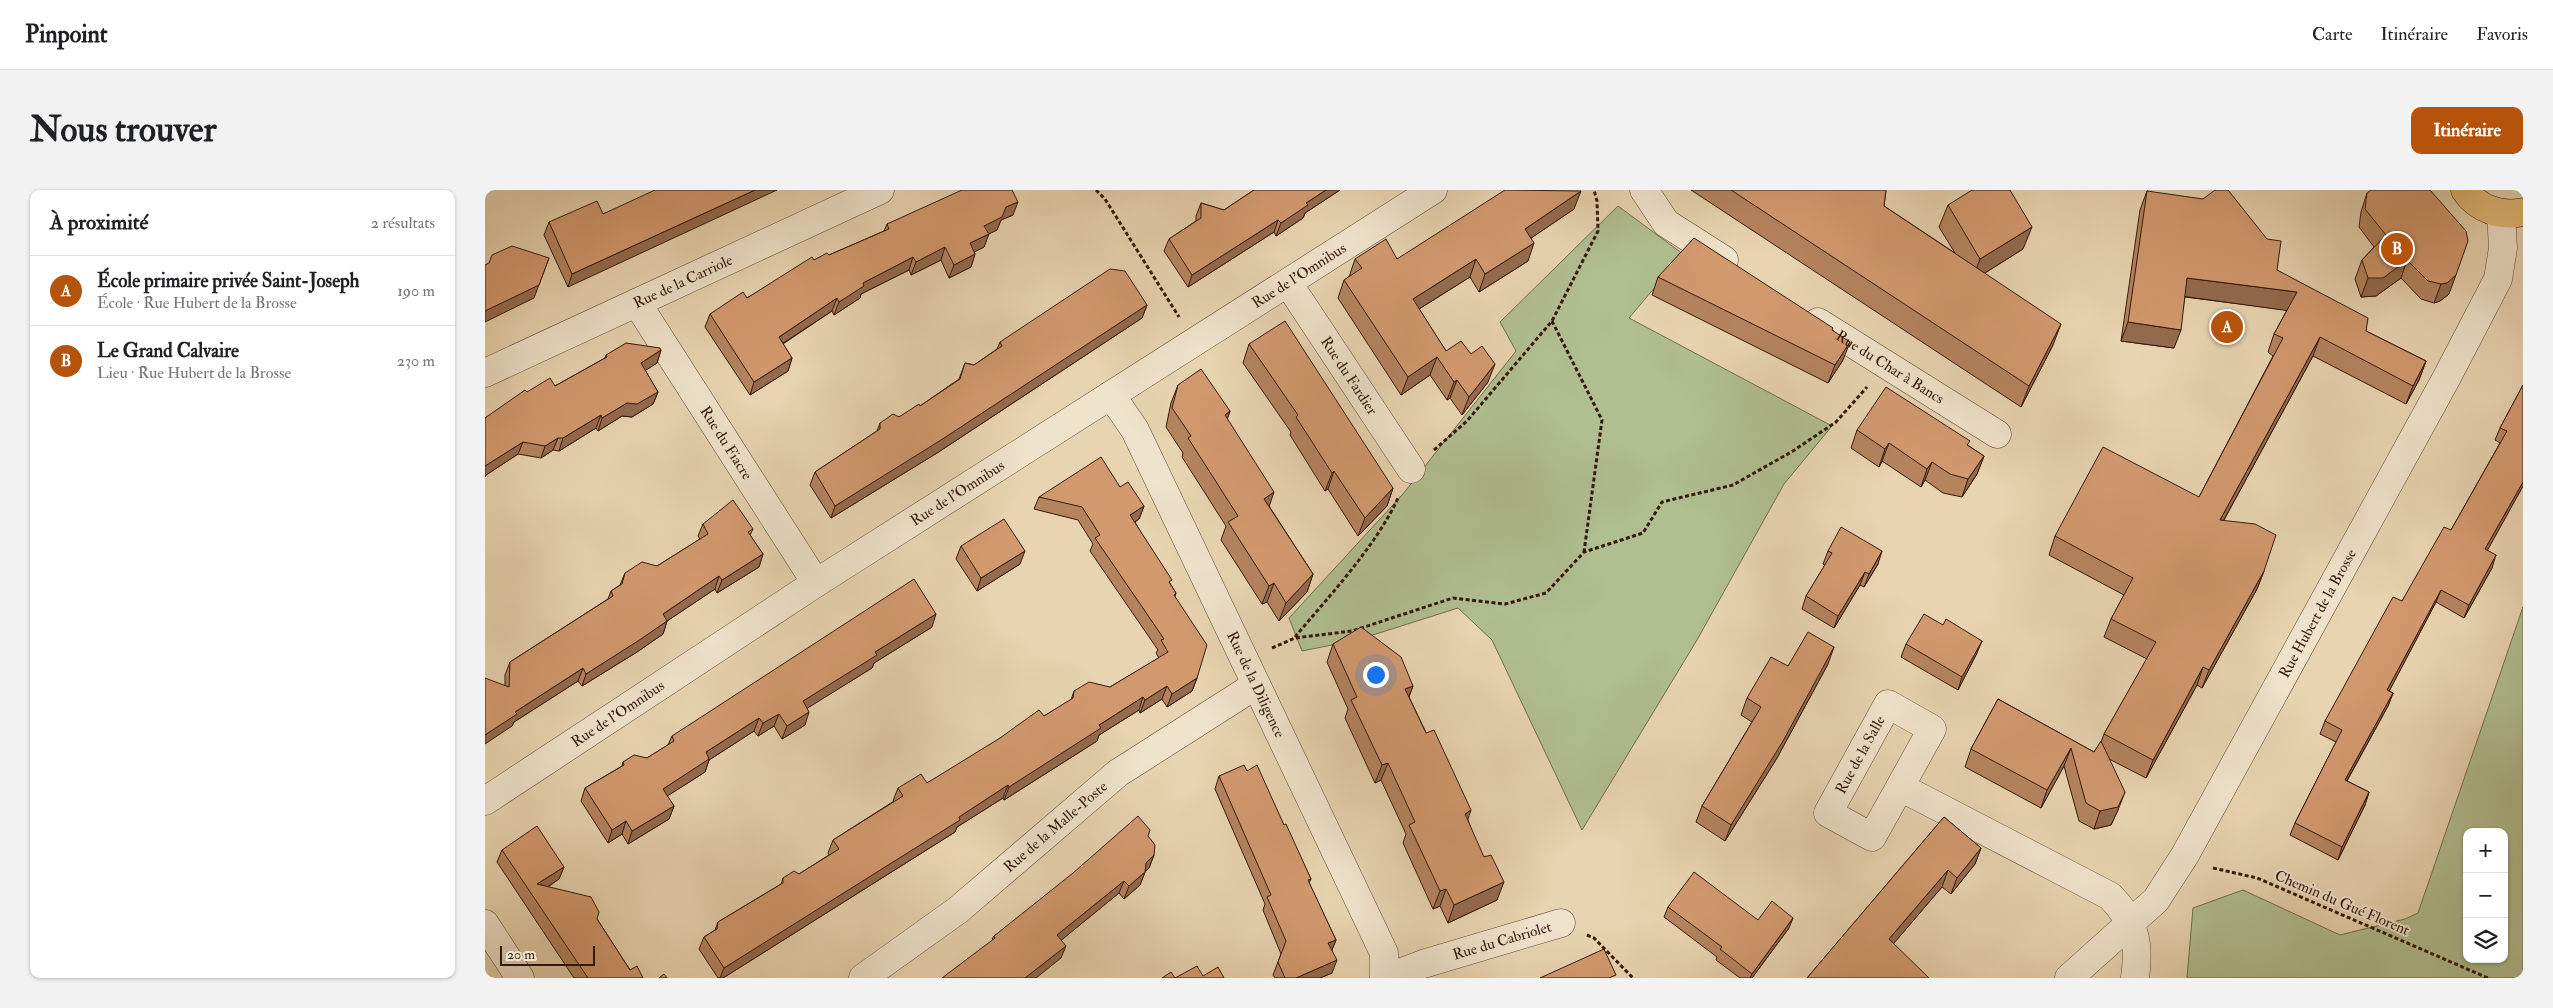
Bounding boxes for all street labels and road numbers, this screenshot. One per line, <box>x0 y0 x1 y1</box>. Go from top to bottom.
street label: Rue de l'Omnibus <box>1248 238 1350 312</box>
street label: Rue de la Carriole <box>630 250 735 313</box>
street label: Rue du Char à Bancs <box>1832 326 1948 408</box>
street label: Rue du Fardier <box>1316 333 1382 419</box>
street label: Rue du Fiacre <box>696 403 757 483</box>
street label: Rue de l'Omnibus <box>907 456 1008 530</box>
street label: Rue Hubert de la Brosse <box>2275 546 2360 681</box>
street label: Rue de la Diligence <box>1223 628 1289 741</box>
street label: Rue de l'Omnibus <box>567 676 668 751</box>
street label: Rue de la Salle <box>1831 712 1889 797</box>
street label: Rue de la Malle-Poste <box>1000 777 1111 876</box>
street label: Chemin du Gué Florent <box>2272 866 2412 940</box>
street label: Rue du Cabriolet <box>1450 917 1554 964</box>

